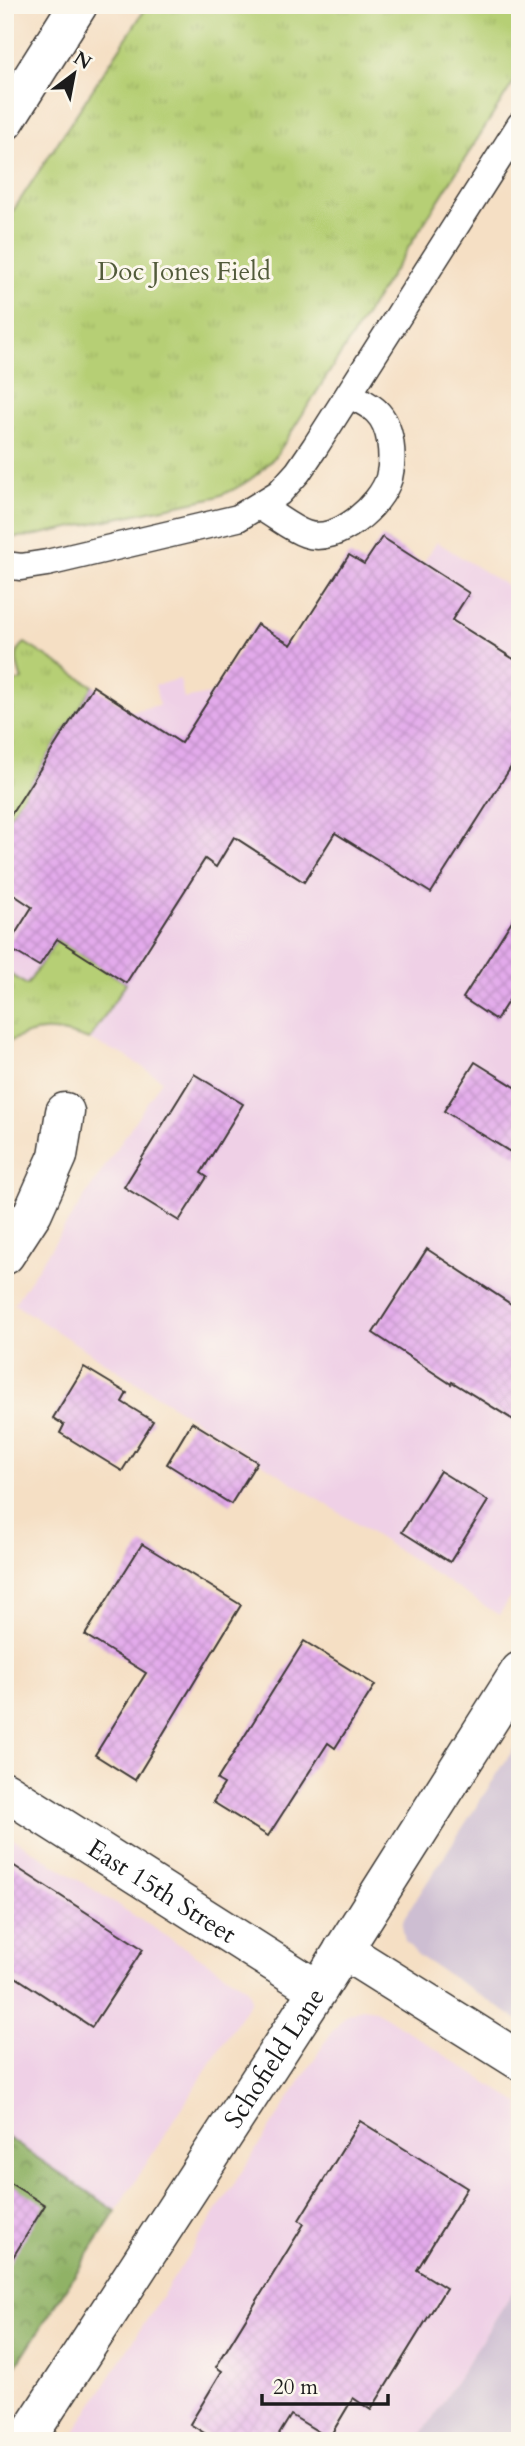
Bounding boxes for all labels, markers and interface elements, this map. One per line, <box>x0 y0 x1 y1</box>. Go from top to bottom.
north arrow <box>38 38 108 108</box>
text: N <box>69 45 97 76</box>
park label: Doc Jones Field <box>97 254 271 289</box>
street label: East 15th Street <box>81 1831 243 1952</box>
street label: Schofield Lane <box>216 1981 333 2135</box>
scale bar <box>262 2362 388 2406</box>
text: 20 m <box>273 2373 318 2402</box>

